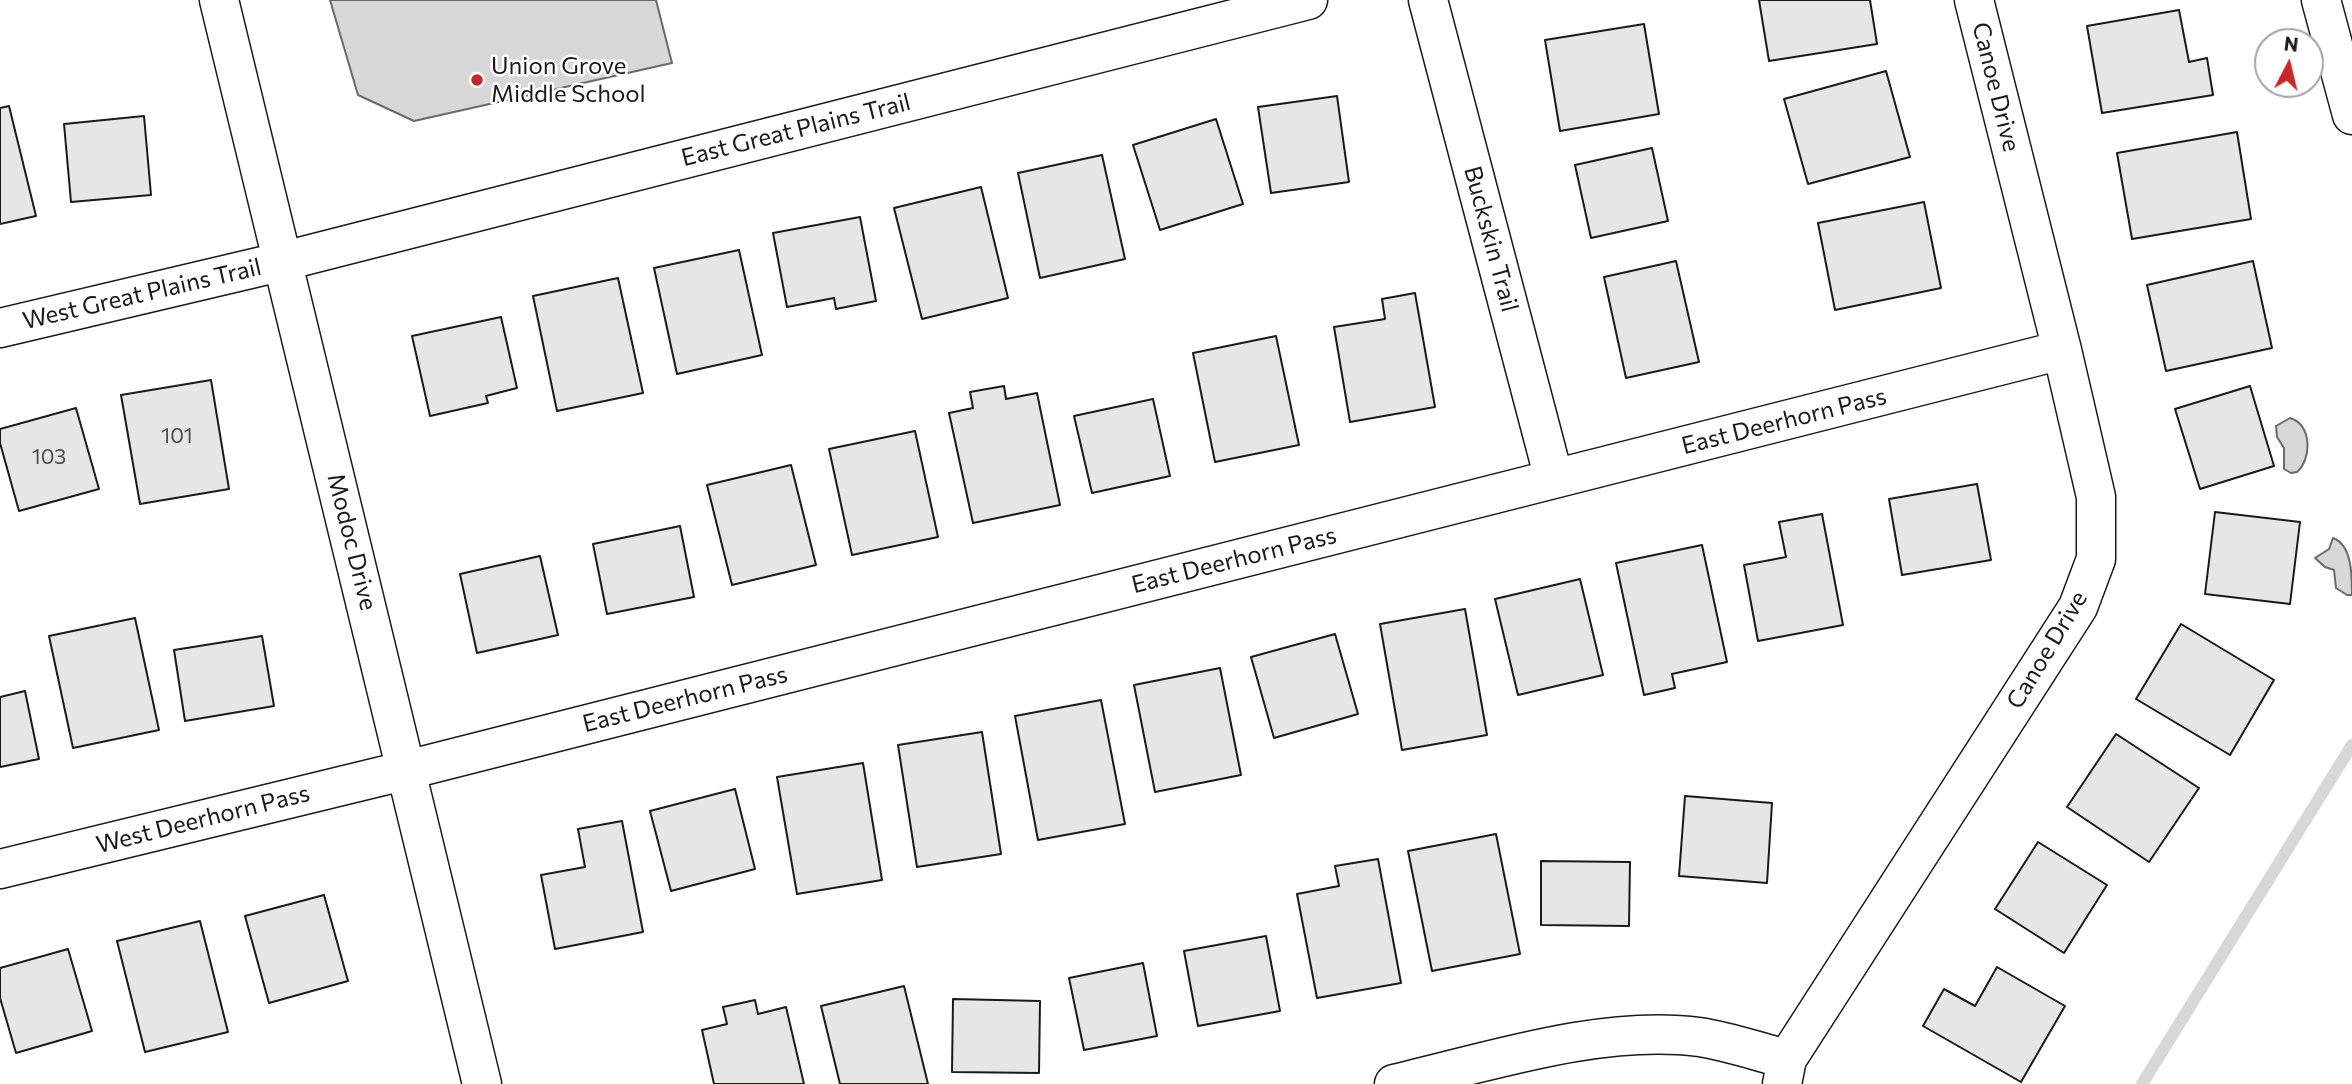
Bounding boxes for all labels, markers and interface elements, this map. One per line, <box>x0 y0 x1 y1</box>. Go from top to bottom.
street label: Canoe Drive <box>1966 19 2026 155</box>
north arrow <box>2254 28 2324 98</box>
text: N <box>2283 31 2300 56</box>
place label: Union Grove Middle School <box>491 52 646 108</box>
marker: Union Grove Middle School <box>469 72 485 88</box>
street label: East Great Plains Trail <box>678 88 914 172</box>
street label: Buckskin Trail <box>1458 163 1524 315</box>
street label: West Great Plains Trail <box>20 253 264 335</box>
street label: East Deerhorn Pass <box>1679 382 1889 460</box>
house number: 101 <box>161 423 193 449</box>
house number: 103 <box>32 444 66 470</box>
street label: Modoc Drive <box>321 471 383 613</box>
street label: East Deerhorn Pass <box>1129 521 1339 599</box>
street label: Canoe Drive <box>2001 586 2093 714</box>
street label: East Deerhorn Pass <box>580 660 790 738</box>
street label: West Deerhorn Pass <box>93 779 313 859</box>

